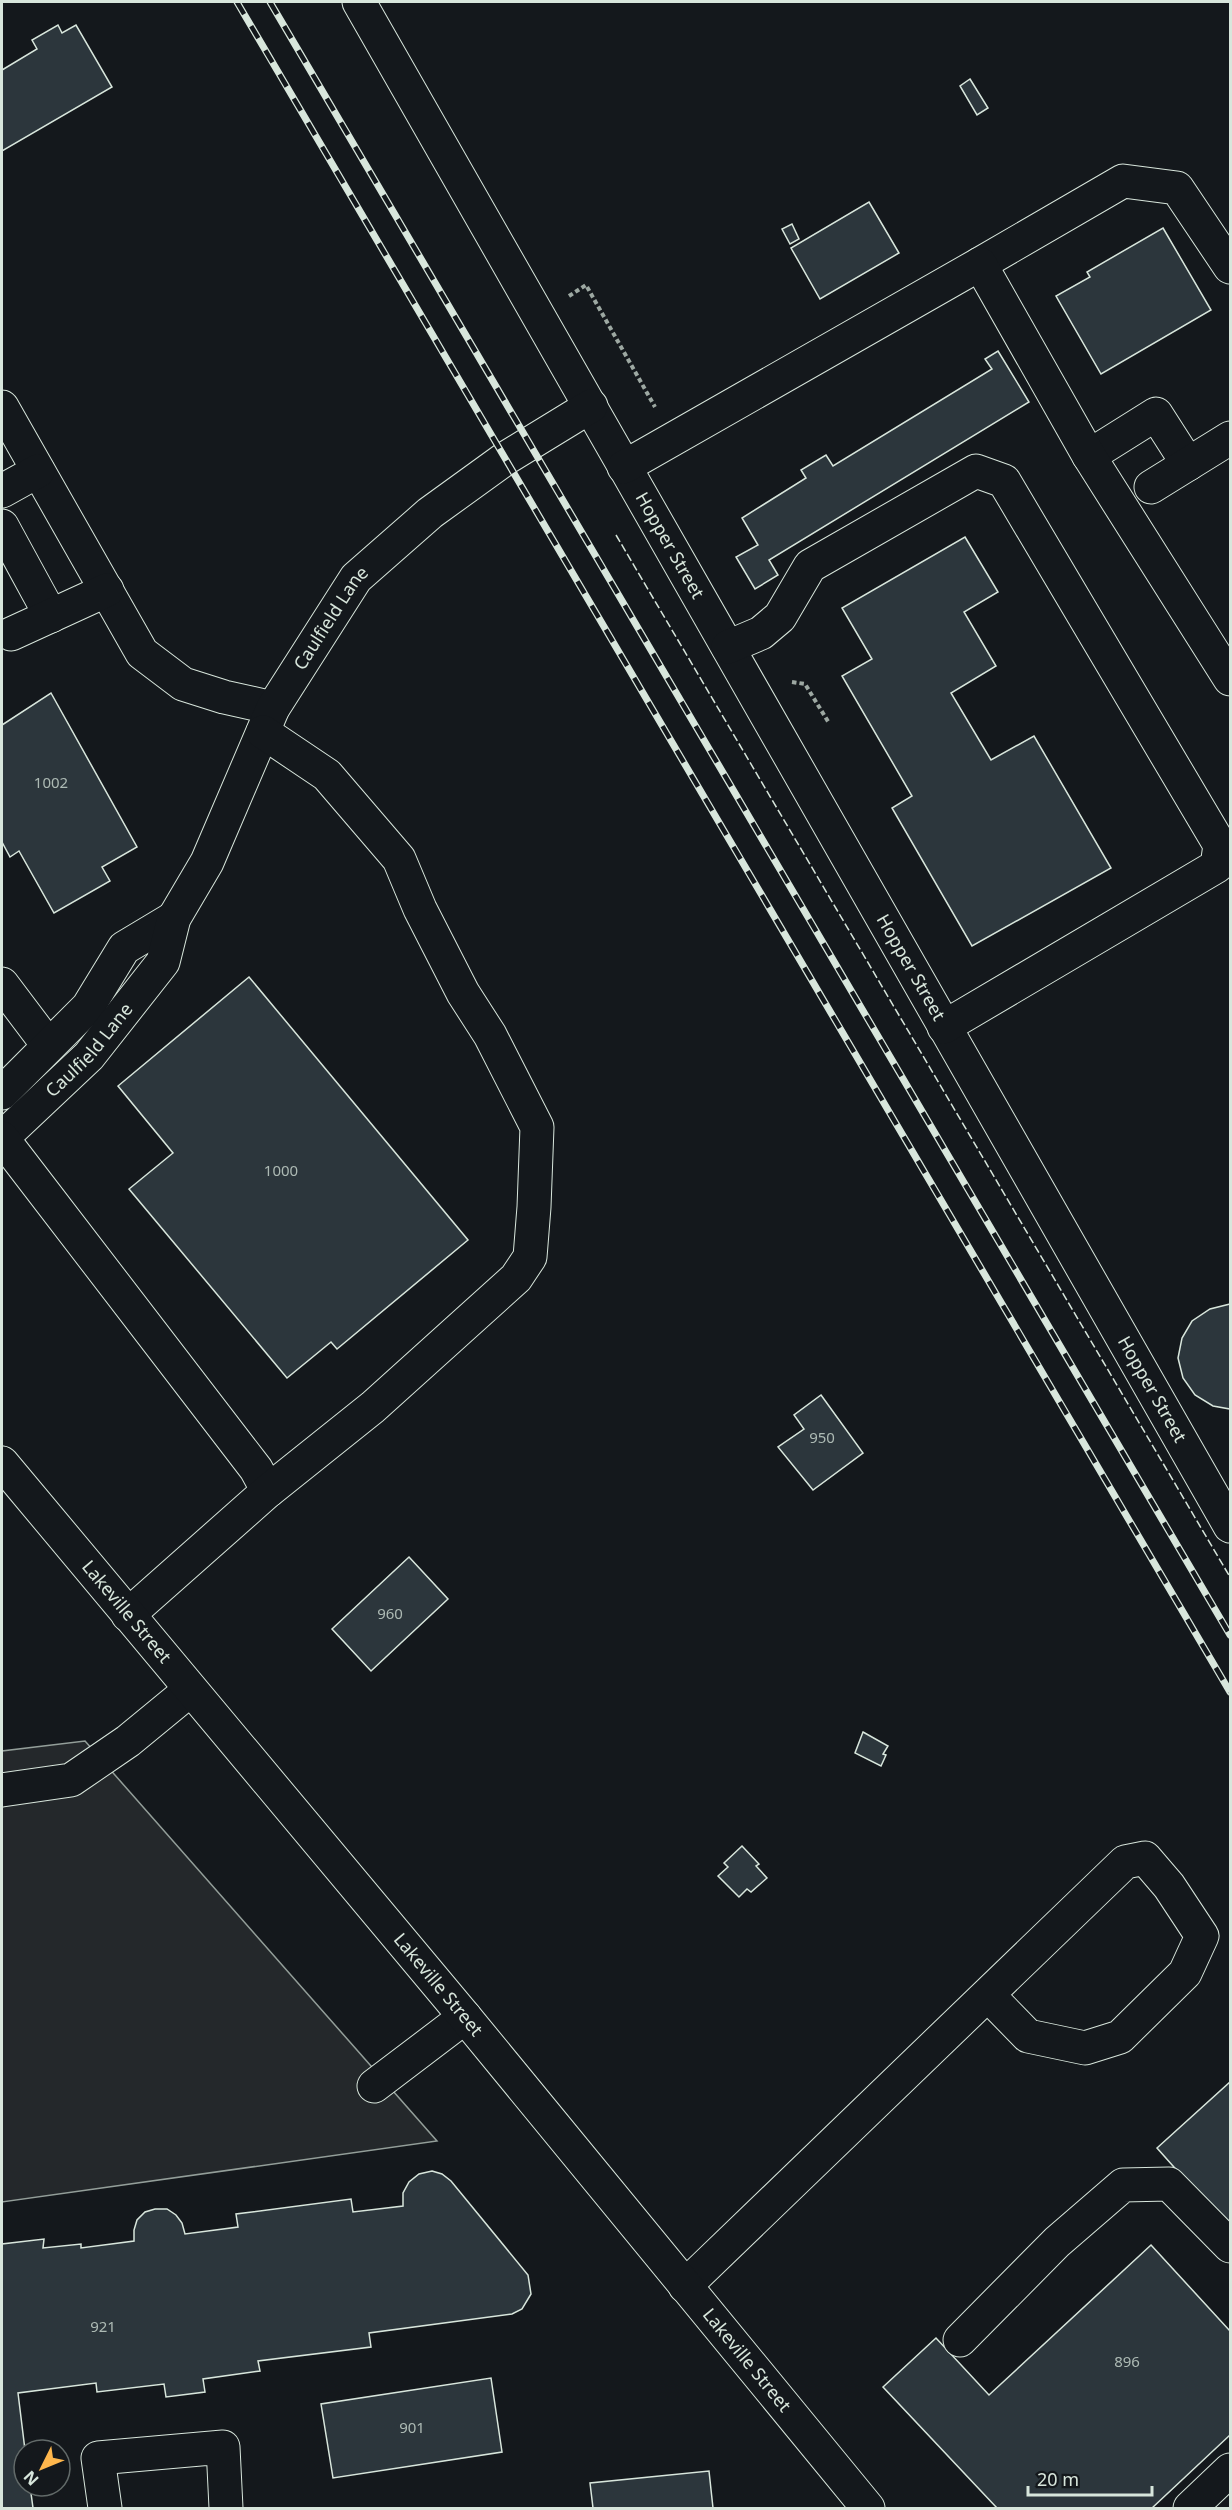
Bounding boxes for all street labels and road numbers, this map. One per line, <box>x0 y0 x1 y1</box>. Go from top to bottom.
street label: Hopper Street <box>631 487 711 603</box>
street label: Caulfield Lane <box>287 560 373 674</box>
street label: Hopper Street <box>872 909 952 1025</box>
street label: Caulfield Lane <box>40 998 137 1102</box>
street label: Hopper Street <box>1113 1331 1193 1447</box>
street label: Lakeville Street <box>77 1555 177 1668</box>
street label: Lakeville Street <box>389 1928 489 2041</box>
street label: Lakeville Street <box>698 2303 797 2417</box>

